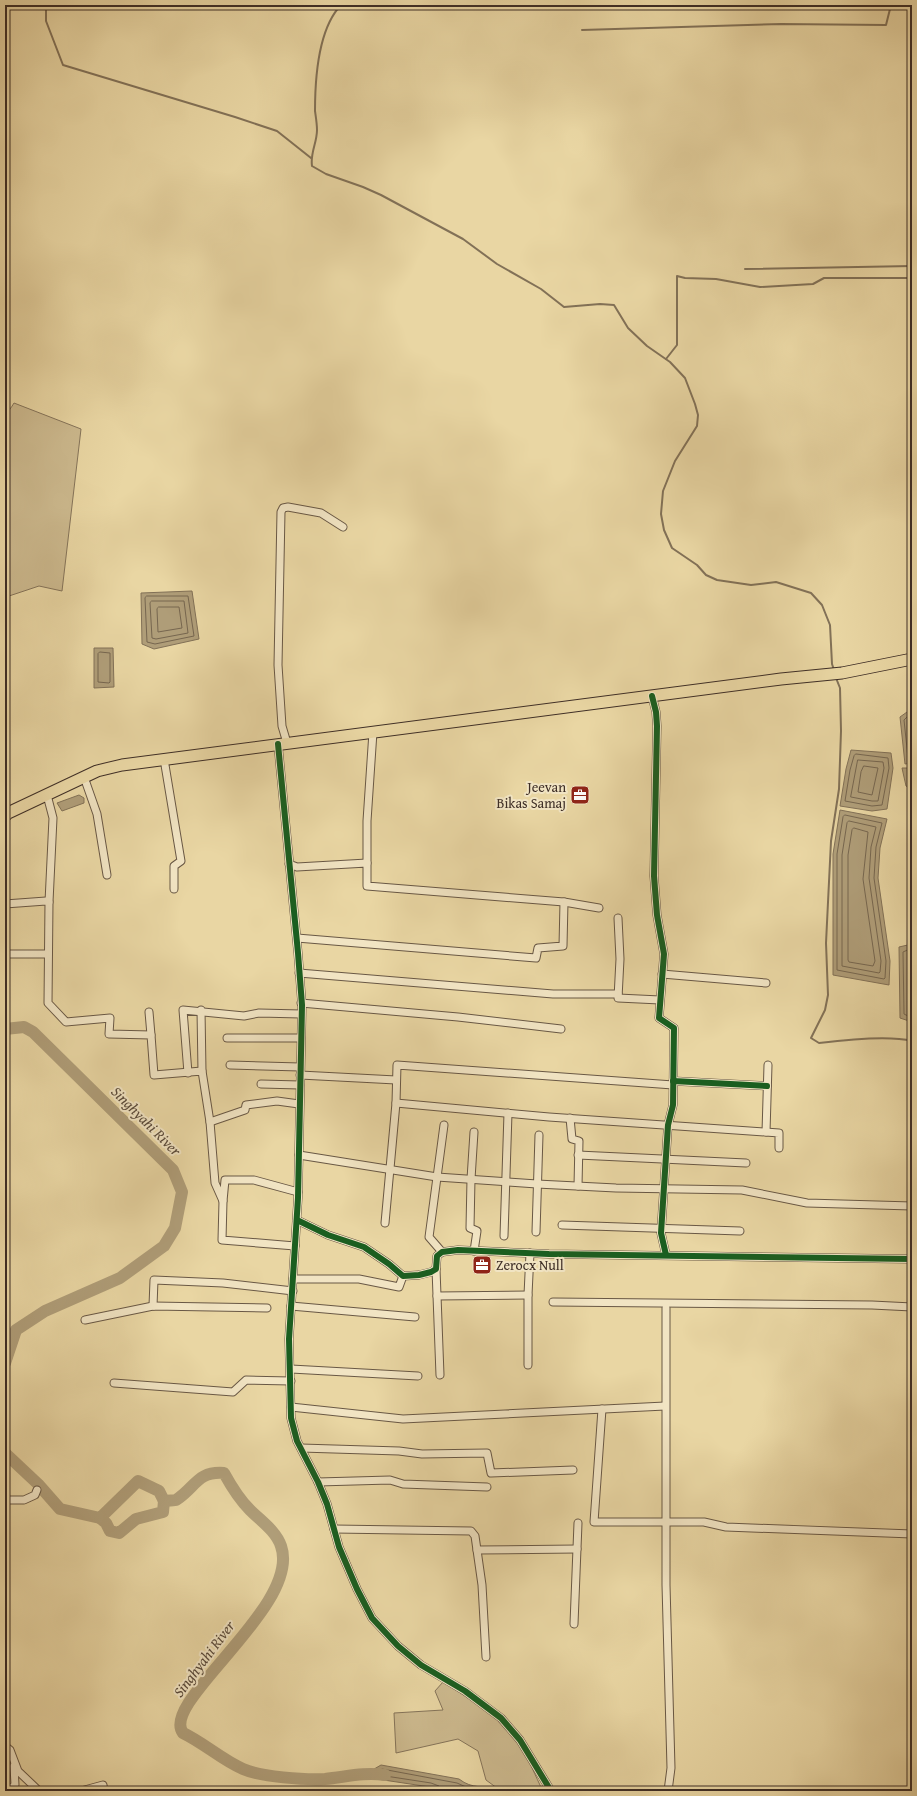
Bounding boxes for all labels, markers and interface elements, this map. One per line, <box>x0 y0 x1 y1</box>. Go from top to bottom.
place label: Jeevan Bikas Samaj <box>496 777 566 813</box>
office icon: Jeevan Bikas Samaj <box>569 784 591 806</box>
water label: Singhyahi River <box>107 1081 186 1160</box>
office icon: Zerocx Null <box>471 1254 493 1276</box>
place label: Zerocx Null <box>496 1255 564 1275</box>
water label: Singhyahi River <box>168 1616 240 1701</box>

